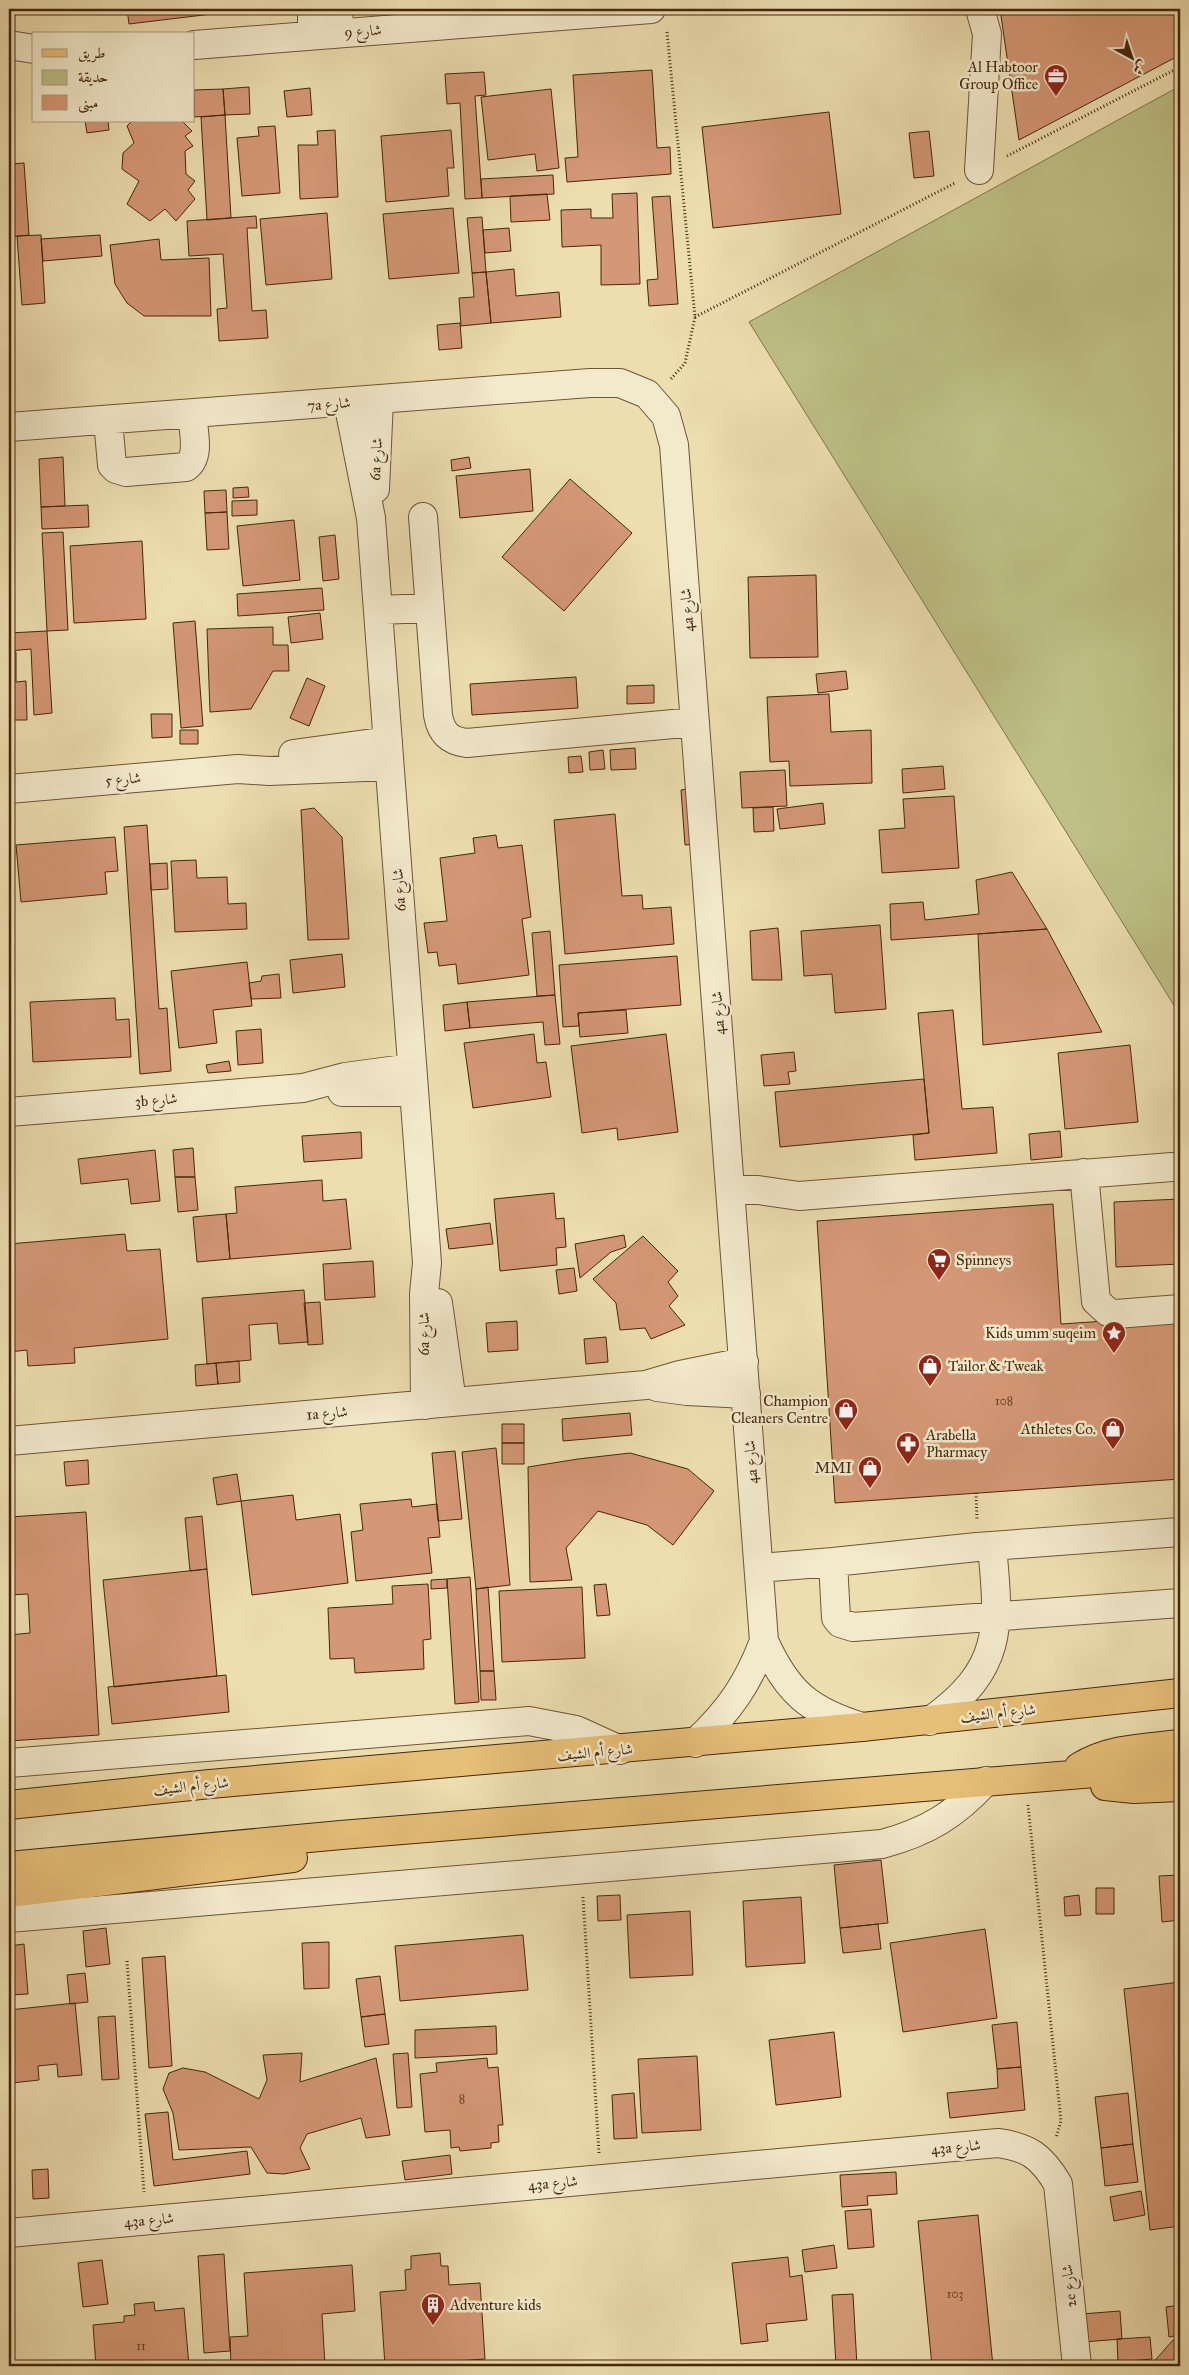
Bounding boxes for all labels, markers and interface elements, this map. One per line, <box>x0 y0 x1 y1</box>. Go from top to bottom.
street label: شارع 9 <box>344 21 383 45</box>
legend <box>32 32 195 122</box>
north arrow <box>1106 32 1156 82</box>
text: طريق <box>78 44 105 63</box>
text: ش <box>1129 57 1151 79</box>
place label: Al Habtoor Group Office <box>959 58 1038 93</box>
office icon: Al Habtoor Group Office <box>1043 63 1069 97</box>
text: حديقة <box>78 68 108 86</box>
text: مبنى <box>78 94 98 114</box>
street label: 7a شارع <box>307 394 352 418</box>
street label: 6a شارع <box>366 437 390 481</box>
street label: 4a شارع <box>676 587 702 633</box>
street label: شارع 5 <box>104 768 142 794</box>
street label: 6a شارع <box>389 867 413 912</box>
street label: 4a شارع <box>707 990 733 1036</box>
street label: 3b شارع <box>134 1089 178 1115</box>
supermarket icon: Spinneys <box>926 1247 952 1281</box>
place label: Spinneys <box>956 1251 1011 1269</box>
street label: 6a شارع <box>415 1312 437 1356</box>
place icon: Kids umm suqeim <box>1101 1320 1127 1354</box>
place label: Kids umm suqeim <box>985 1324 1096 1343</box>
shop icon: Tailor & Tweak <box>917 1353 943 1387</box>
place label: Tailor & Tweak <box>948 1357 1044 1375</box>
place label: Champion Cleaners Centre <box>731 1392 828 1427</box>
house number: 108 <box>995 1394 1013 1408</box>
shop icon: Champion Cleaners Centre <box>833 1397 859 1431</box>
street label: 1a شارع <box>306 1402 349 1428</box>
shop icon: Athletes Co. <box>1100 1416 1126 1450</box>
place label: Athletes Co. <box>1020 1420 1096 1438</box>
place label: Arabella Pharmacy <box>925 1426 988 1461</box>
pharmacy icon: Arabella Pharmacy <box>895 1431 921 1465</box>
street label: 4a شارع <box>740 1439 766 1485</box>
shop icon: MMI <box>857 1455 883 1489</box>
place label: MMI <box>815 1459 852 1477</box>
street label: شارع أم الشيف <box>959 1698 1037 1730</box>
street label: شارع أم الشيف <box>556 1738 634 1768</box>
street label: شارع أم الشيف <box>152 1771 230 1803</box>
house number: 8 <box>459 2092 465 2106</box>
street label: 43a شارع <box>930 2136 982 2162</box>
street label: 43a شارع <box>527 2172 579 2198</box>
street label: 43a شارع <box>123 2209 175 2235</box>
street label: 2e شارع <box>1058 2263 1084 2308</box>
house number: 103 <box>947 2287 963 2301</box>
building icon: Adventure kids <box>420 2292 446 2326</box>
place label: Adventure kids <box>449 2296 541 2314</box>
house number: 11 <box>136 2339 146 2353</box>

